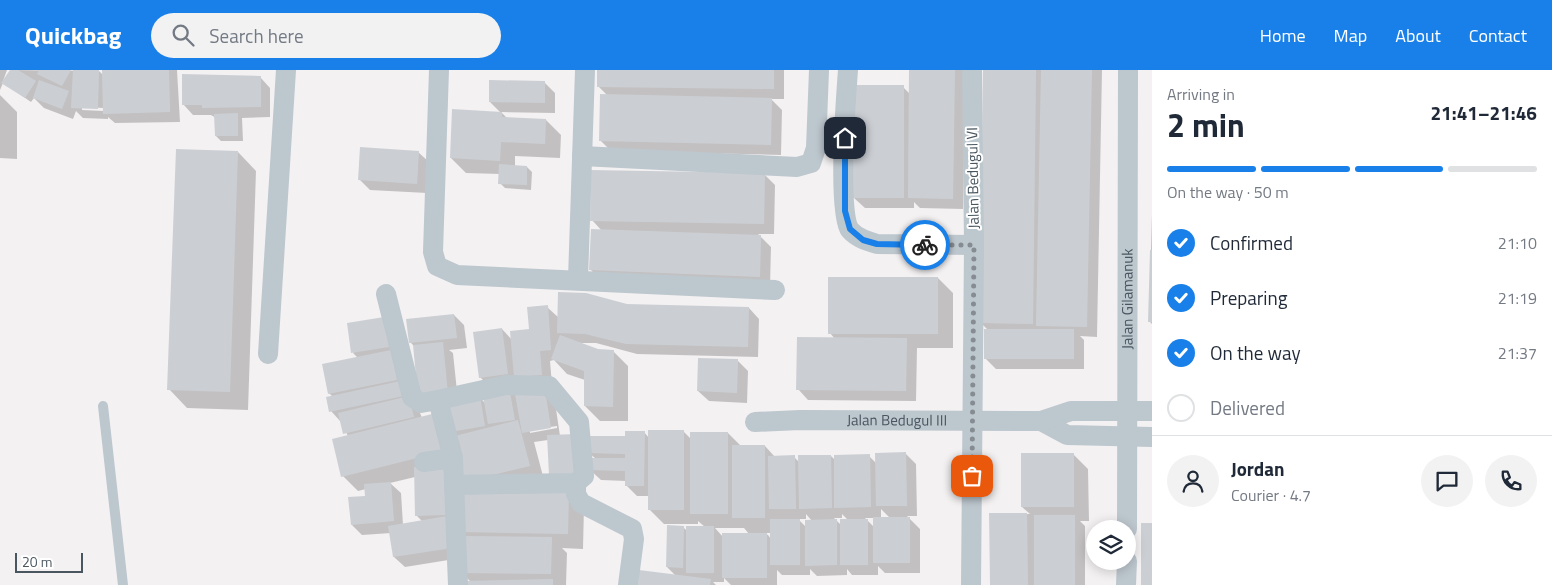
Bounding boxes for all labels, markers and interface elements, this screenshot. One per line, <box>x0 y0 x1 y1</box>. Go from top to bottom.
search box <box>151 13 501 58</box>
text: Quickbag <box>25 17 121 53</box>
icon: search <box>169 21 197 49</box>
text: Search here <box>209 21 304 50</box>
text: Home <box>1260 22 1306 49</box>
text: Map <box>1334 22 1367 49</box>
text: About <box>1395 22 1441 49</box>
text: Contact <box>1469 22 1527 49</box>
text: Arriving in <box>1167 82 1235 106</box>
text: 21:41–21:46 <box>1430 98 1537 127</box>
text: 2 min <box>1167 101 1245 149</box>
pin <box>824 117 866 159</box>
icon: home <box>831 124 859 152</box>
street label: Jalan Bedugul VI <box>960 127 985 229</box>
text: On the way · 50 m <box>1167 180 1289 204</box>
courier <box>900 220 950 270</box>
text: Confirmed <box>1210 228 1293 257</box>
icon: check <box>1167 229 1195 257</box>
icon: bike <box>911 231 939 259</box>
text: 21:10 <box>1498 231 1537 255</box>
street label: Jalan Gilamanuk <box>1115 248 1139 350</box>
text: Preparing <box>1210 283 1287 312</box>
icon: check <box>1167 284 1195 312</box>
text: 21:19 <box>1498 286 1537 310</box>
text: On the way <box>1210 338 1301 367</box>
icon: check <box>1167 339 1195 367</box>
text: 21:37 <box>1498 341 1537 365</box>
text: Delivered <box>1210 393 1285 422</box>
street label: Jalan Bedugul III <box>847 408 947 432</box>
text: Jordan <box>1231 454 1284 483</box>
pin <box>951 455 993 497</box>
button: person <box>1167 455 1219 507</box>
button: chat <box>1421 455 1473 507</box>
button: phone <box>1485 455 1537 507</box>
icon: bag <box>958 462 986 490</box>
text: Courier · 4.7 <box>1231 483 1311 507</box>
map controls <box>1086 520 1136 570</box>
button: layers <box>1086 520 1136 570</box>
scale bar <box>15 550 82 573</box>
text: 20 m <box>22 551 52 572</box>

